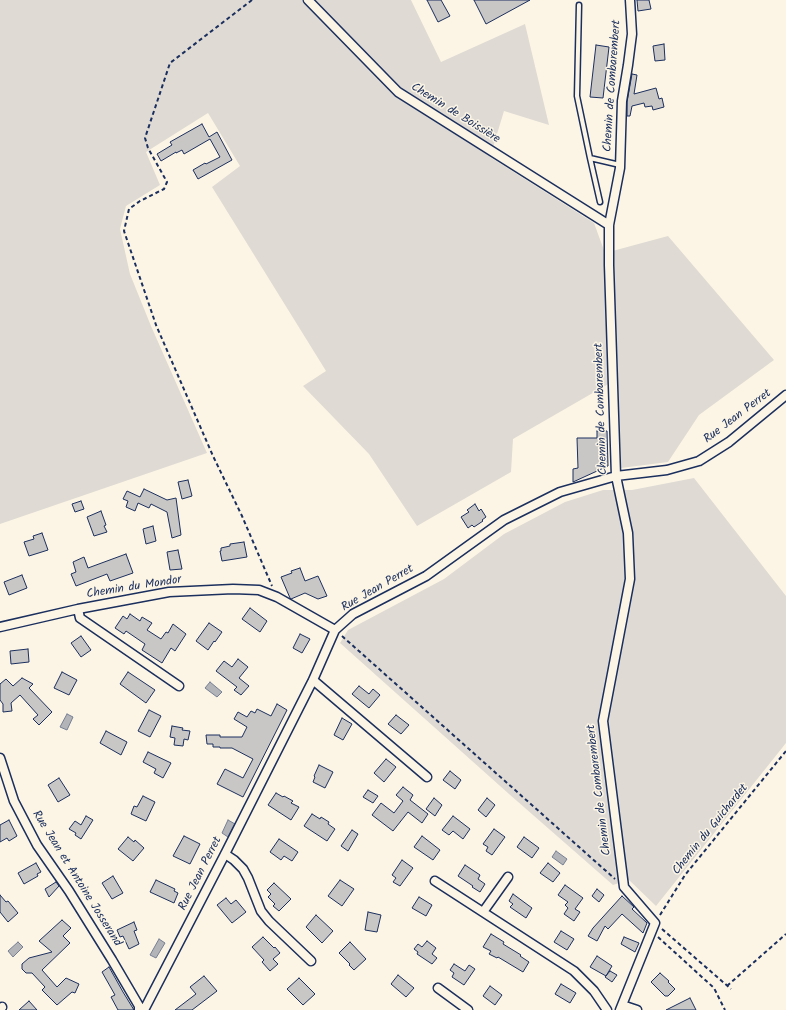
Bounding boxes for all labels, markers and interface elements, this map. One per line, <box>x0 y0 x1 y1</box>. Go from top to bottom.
street label: Chemin de Combarembert <box>601 20 625 152</box>
street label: Chemin de Boissière <box>408 81 502 147</box>
street label: Chemin de Combarembert <box>592 343 612 475</box>
street label: Rue Jean Perret <box>701 387 775 447</box>
street label: Rue Jean Perret <box>339 563 417 615</box>
street label: Chemin du Mondor <box>86 573 182 603</box>
street label: Chemin de Combarembert <box>585 724 615 856</box>
street label: Chemin du Guichardet <box>670 782 752 878</box>
street label: Rue Jean et Antoine Josserand <box>28 808 124 950</box>
street label: Rue Jean Perret <box>176 835 226 913</box>

